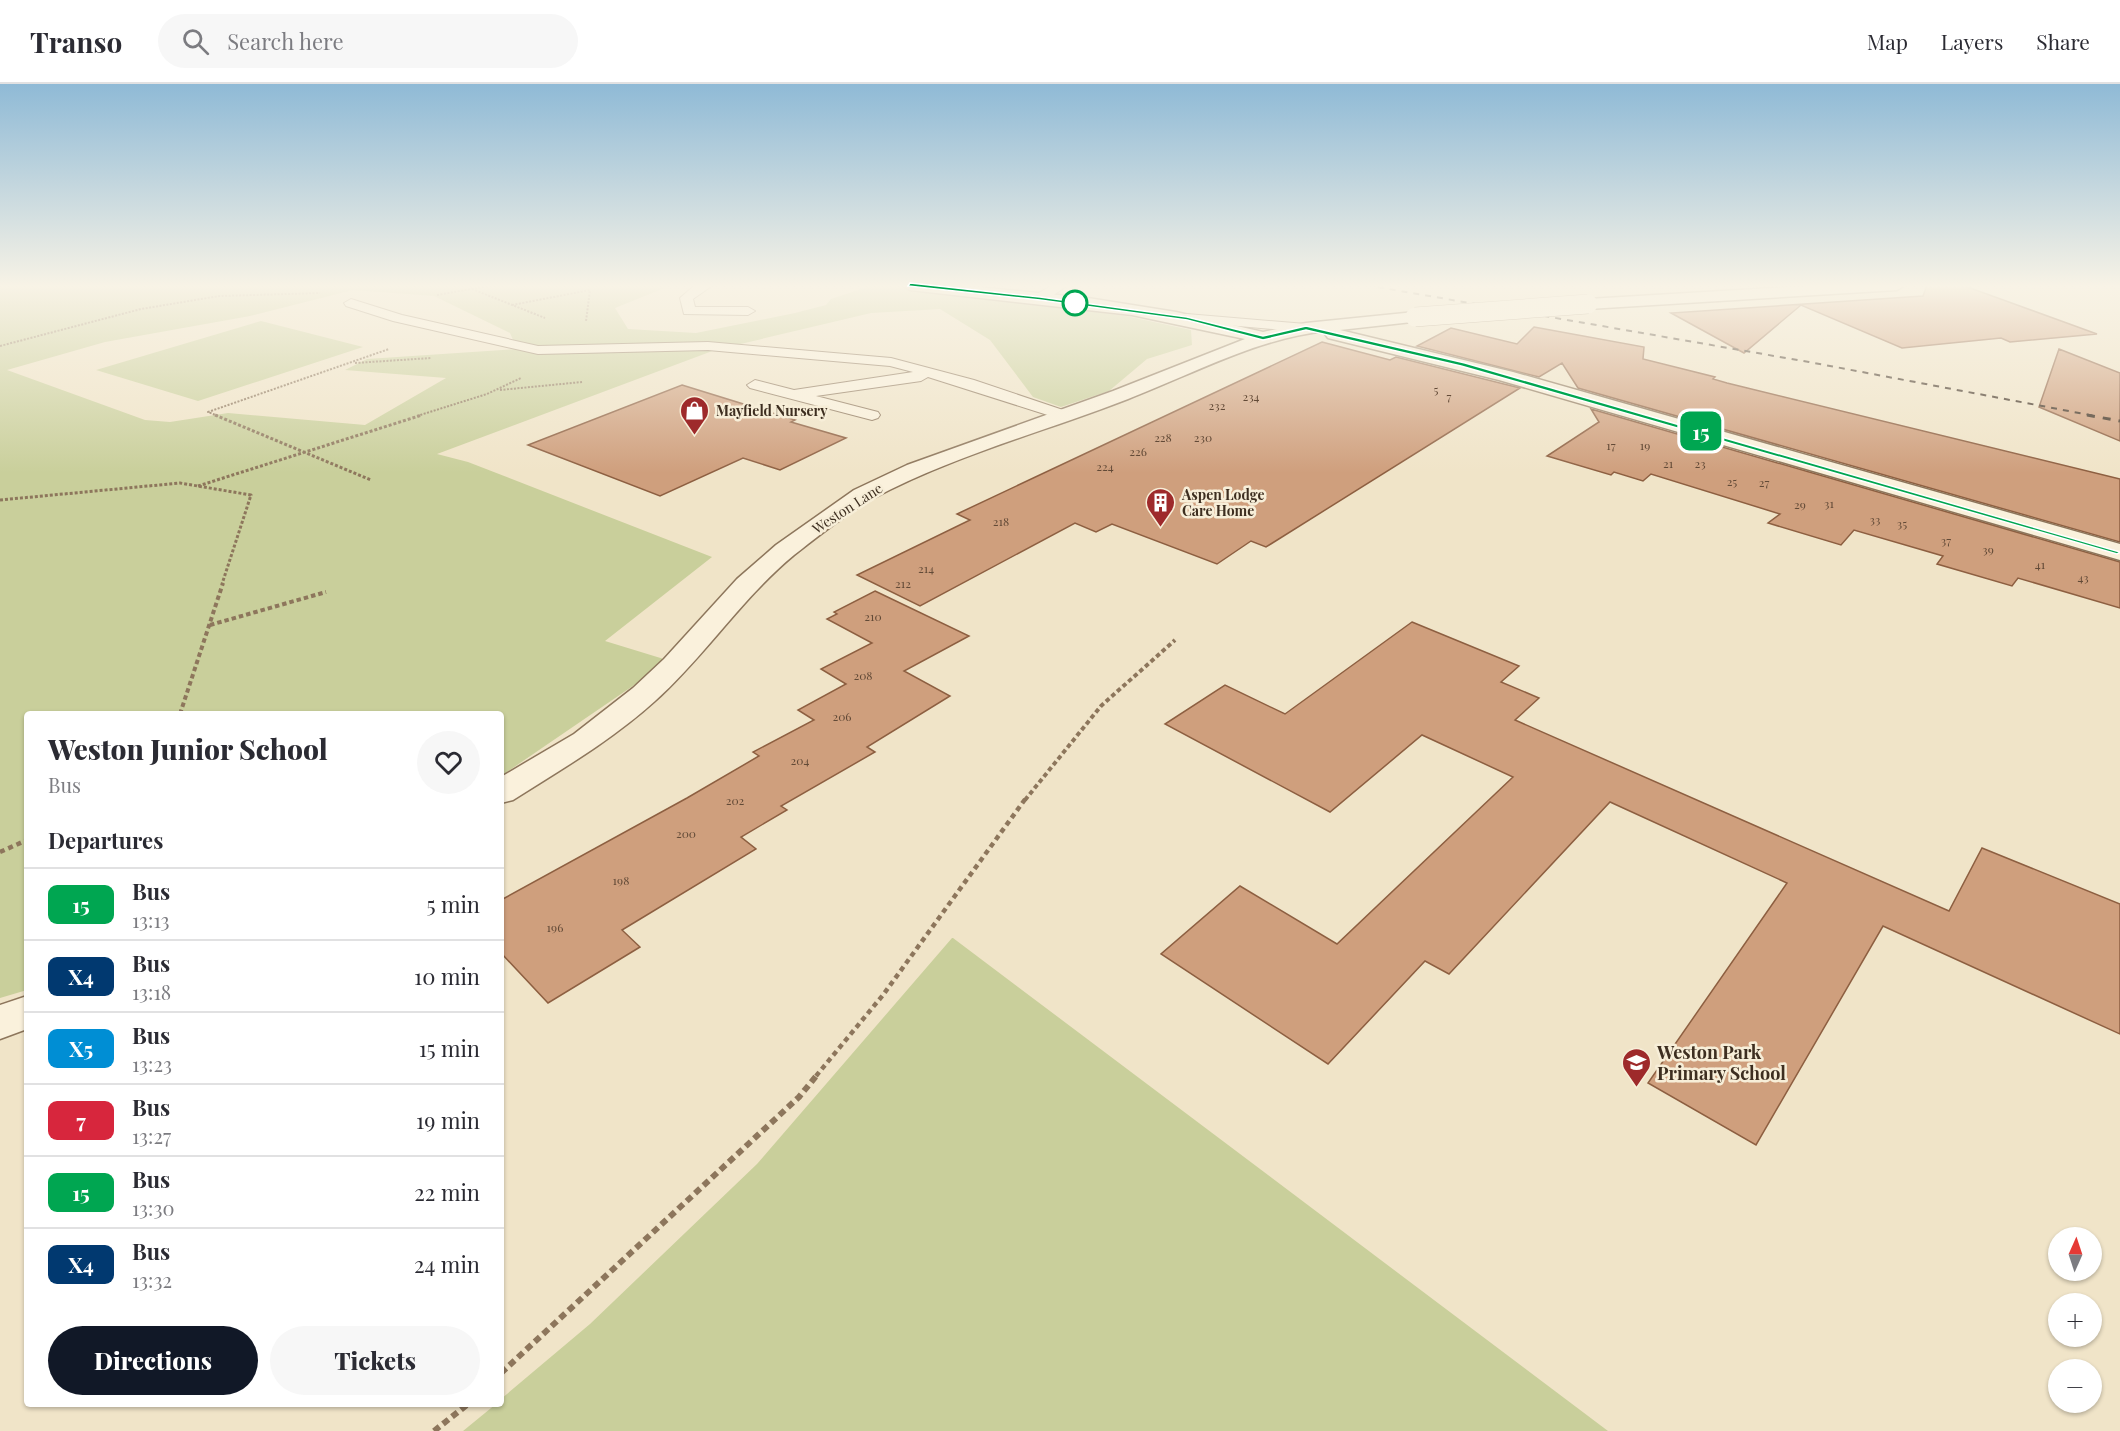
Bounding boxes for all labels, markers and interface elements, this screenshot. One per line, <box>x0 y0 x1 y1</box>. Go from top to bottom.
search box <box>158 14 578 68</box>
text: Transo <box>30 23 122 60</box>
icon: search <box>179 25 212 58</box>
text: Search here <box>227 26 344 56</box>
text: Map <box>1867 27 1908 55</box>
text: Layers <box>1941 27 2003 55</box>
text: Share <box>2036 27 2090 55</box>
unlabelled marker <box>1062 290 1088 316</box>
house number: 5 <box>1434 381 1439 397</box>
house number: 234 <box>1242 388 1260 404</box>
house number: 7 <box>1447 388 1452 404</box>
shop icon: Mayfield Nursery <box>679 394 711 436</box>
house number: 232 <box>1209 397 1226 413</box>
place label: Mayfield Nursery <box>716 401 828 420</box>
line badge: 15 <box>1674 412 1728 450</box>
text: 15 <box>1692 417 1710 445</box>
house number: 228 <box>1154 429 1172 445</box>
house number: 230 <box>1194 429 1212 445</box>
house number: 17 <box>1606 437 1616 453</box>
house number: 19 <box>1640 437 1650 453</box>
house number: 226 <box>1129 443 1147 459</box>
house number: 21 <box>1663 455 1674 471</box>
house number: 23 <box>1694 455 1706 471</box>
house number: 224 <box>1096 458 1114 474</box>
house number: 25 <box>1727 473 1737 489</box>
house number: 27 <box>1759 474 1769 490</box>
street label: Weston Lane <box>807 478 886 538</box>
place label: Aspen Lodge Care Home <box>1181 485 1264 520</box>
building icon: Aspen Lodge Care Home <box>1145 486 1177 528</box>
house number: 31 <box>1824 495 1834 511</box>
house number: 29 <box>1794 496 1806 512</box>
house number: 33 <box>1870 511 1880 527</box>
house number: 218 <box>993 513 1009 529</box>
house number: 35 <box>1897 515 1907 531</box>
house number: 37 <box>1941 532 1951 548</box>
house number: 39 <box>1982 541 1994 557</box>
house number: 41 <box>2035 556 2046 572</box>
house number: 214 <box>918 560 934 576</box>
house number: 43 <box>2077 569 2089 585</box>
house number: 212 <box>895 575 911 591</box>
house number: 210 <box>864 608 882 624</box>
house number: 208 <box>853 667 873 683</box>
house number: 206 <box>832 708 852 724</box>
text: Weston Junior School <box>48 730 328 767</box>
button: heart <box>417 731 480 794</box>
house number: 204 <box>791 752 810 768</box>
text: Bus <box>48 771 81 798</box>
house number: 202 <box>726 792 745 808</box>
text: Departures <box>48 825 163 855</box>
house number: 200 <box>676 825 696 841</box>
house number: 198 <box>613 872 629 888</box>
text: Bus <box>132 876 170 906</box>
text: 5 min <box>427 889 480 919</box>
text: 15 <box>72 890 90 918</box>
text: 13:13 <box>132 906 169 933</box>
house number: 196 <box>547 919 563 935</box>
text: Bus <box>132 948 170 978</box>
text: 10 min <box>414 961 480 991</box>
text: X4 <box>68 962 94 990</box>
text: 13:18 <box>132 978 171 1005</box>
text: Bus <box>132 1020 170 1050</box>
text: 15 min <box>419 1033 480 1063</box>
text: X5 <box>69 1034 93 1062</box>
place label: Weston Park Primary School <box>1656 1040 1786 1085</box>
school or university icon: Weston Park Primary School <box>1620 1046 1652 1088</box>
text: 13:23 <box>132 1050 172 1077</box>
text: Bus <box>132 1092 170 1122</box>
text: 19 min <box>416 1105 480 1135</box>
text: 7 <box>76 1106 86 1134</box>
text: 13:27 <box>132 1122 171 1149</box>
text: Bus <box>132 1164 170 1194</box>
text: 22 min <box>414 1177 480 1207</box>
text: 15 <box>72 1178 90 1206</box>
text: 13:30 <box>132 1194 174 1221</box>
north arrow <box>2048 1227 2102 1281</box>
map controls <box>2048 1227 2102 1413</box>
text: Bus <box>132 1236 170 1266</box>
text: 24 min <box>414 1249 480 1279</box>
text: X4 <box>68 1250 94 1278</box>
text: 13:32 <box>132 1266 172 1293</box>
button: + <box>2048 1293 2102 1347</box>
button: Directions <box>48 1326 258 1395</box>
button: Tickets <box>270 1326 480 1395</box>
button: − <box>2048 1359 2102 1413</box>

